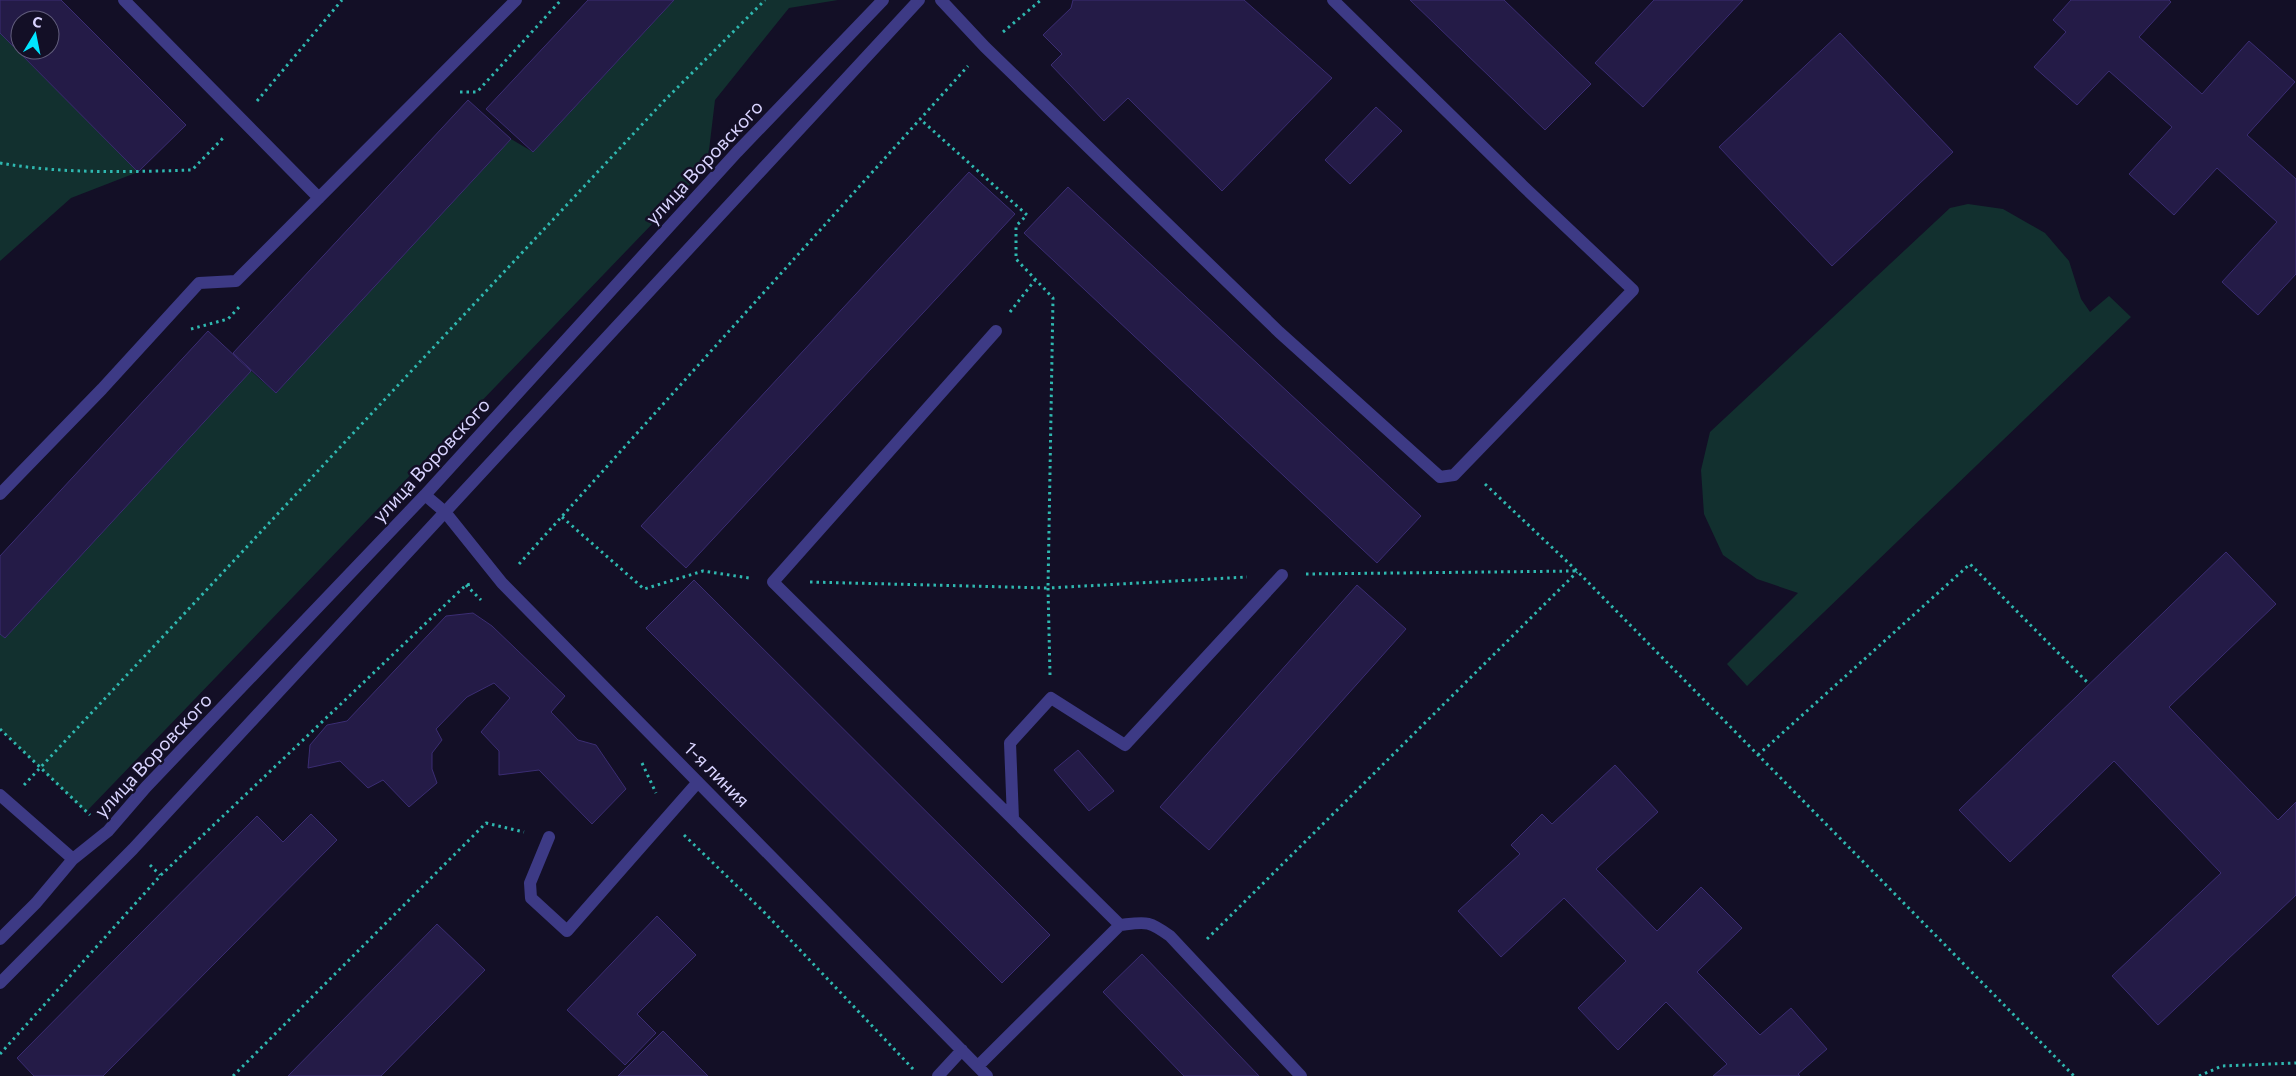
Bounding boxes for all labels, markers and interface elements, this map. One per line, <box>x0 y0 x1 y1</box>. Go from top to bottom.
north arrow <box>10 10 60 60</box>
text: С <box>31 13 44 31</box>
street label: улица Воровского <box>640 95 767 229</box>
street label: улица Воровского <box>367 393 494 527</box>
street label: улица Воровского <box>89 688 216 822</box>
street label: 1-я линия <box>680 736 755 811</box>

